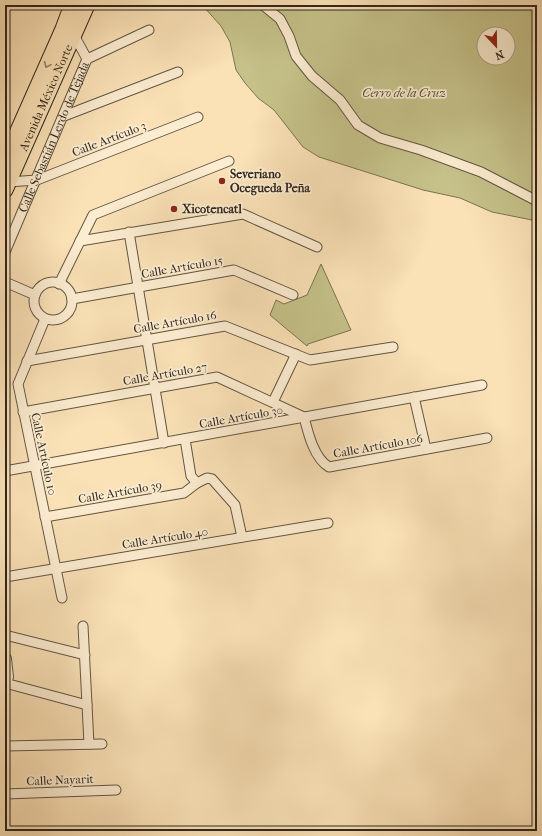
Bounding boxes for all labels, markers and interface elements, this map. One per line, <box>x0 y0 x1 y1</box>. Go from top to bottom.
north arrow <box>476 26 516 66</box>
street label: Avenida México Norte <box>16 42 76 154</box>
text: N <box>493 47 506 63</box>
street label: Calle Sebastián Lerdo de Tejada <box>16 59 92 214</box>
one-way arrow <box>44 60 52 68</box>
park label: Cerro de la Cruz <box>362 86 446 100</box>
street label: Calle Artículo 3 <box>70 118 148 160</box>
place label: Severiano Ocegueda Peña <box>230 167 311 196</box>
marker: Severiano Ocegueda Peña <box>217 176 227 186</box>
place label: Xicotencatl <box>181 202 242 216</box>
marker: Xicotencatl <box>169 204 179 214</box>
street label: Calle Artículo 15 <box>140 253 224 281</box>
street label: Calle Artículo 16 <box>132 308 218 336</box>
street label: Calle Artículo 27 <box>122 360 208 388</box>
street label: Calle Artículo 30 <box>198 403 284 431</box>
street label: Calle Artículo 10 <box>28 411 60 497</box>
street label: Calle Artículo 106 <box>332 431 424 461</box>
street label: Calle Artículo 39 <box>77 478 163 506</box>
street label: Calle Artículo 40 <box>121 524 209 552</box>
street label: Calle Nayarit <box>26 772 95 788</box>

